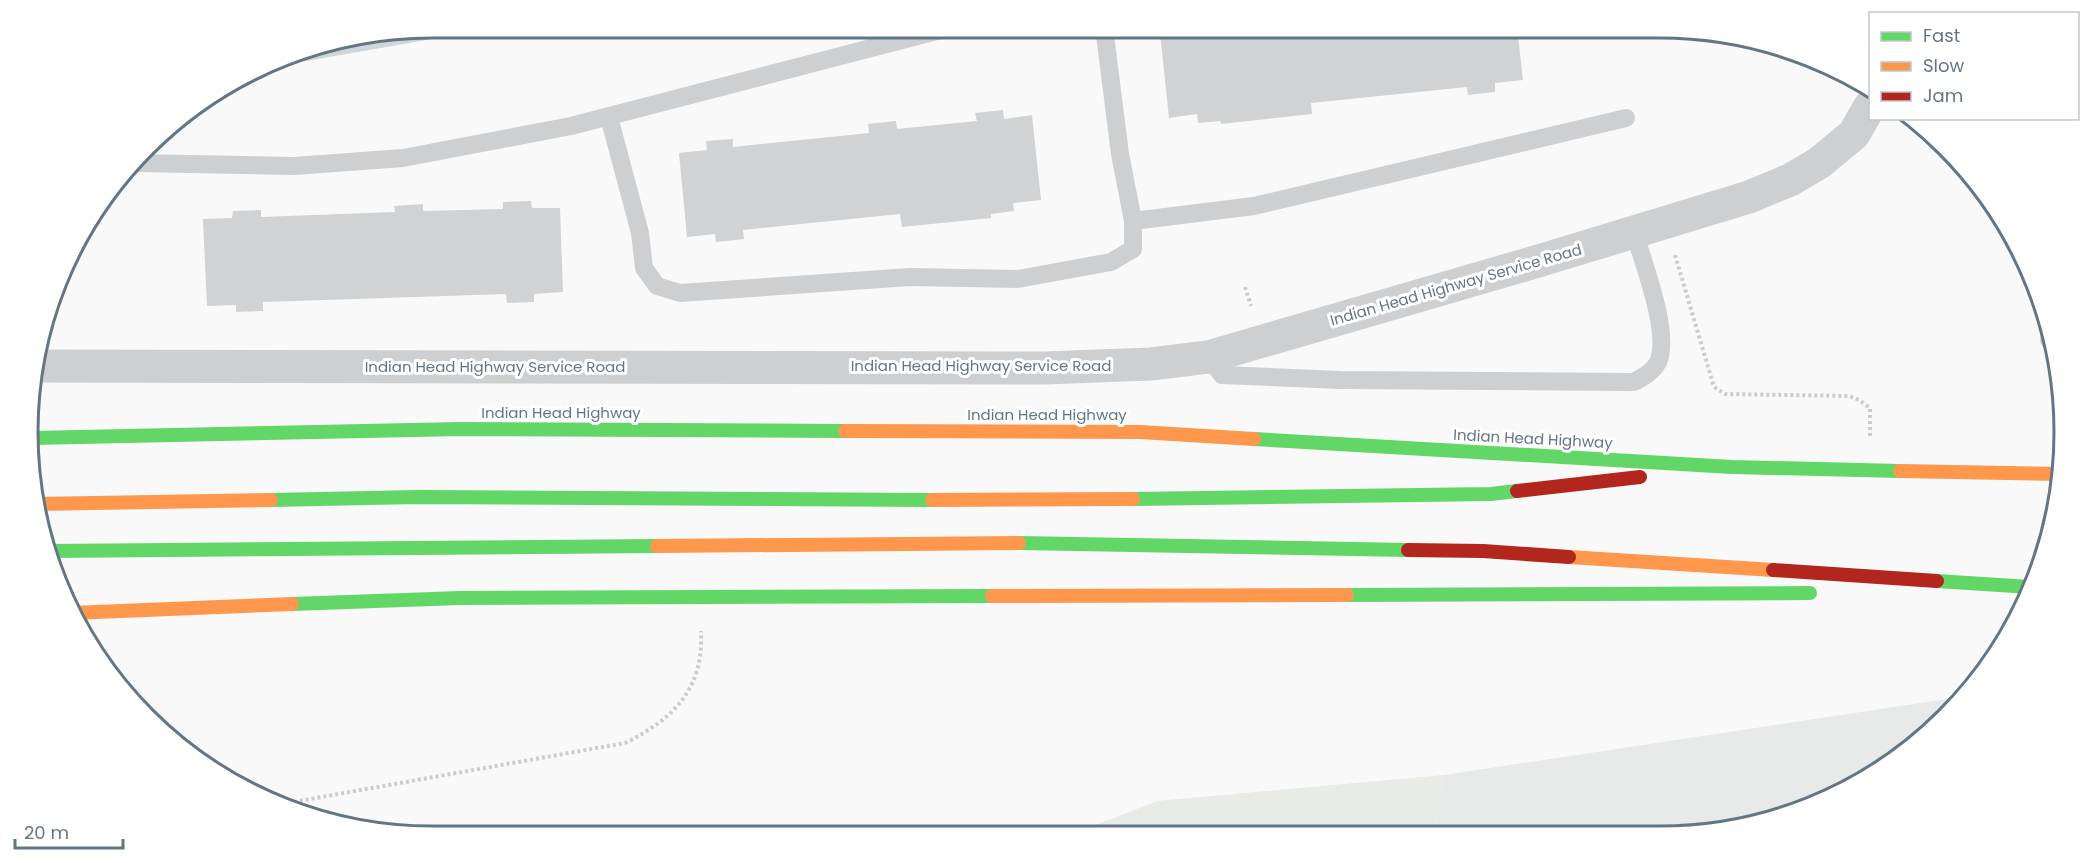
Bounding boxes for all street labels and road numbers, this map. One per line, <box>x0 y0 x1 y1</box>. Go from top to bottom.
street label: Indian Head Highway Service Road <box>1328 238 1584 331</box>
street label: Indian Head Highway Service Road <box>851 355 1111 376</box>
street label: Indian Head Highway Service Road <box>365 356 625 377</box>
street label: Indian Head Highway <box>481 402 641 423</box>
street label: Indian Head Highway <box>967 404 1127 425</box>
street label: Indian Head Highway <box>1453 424 1614 453</box>

